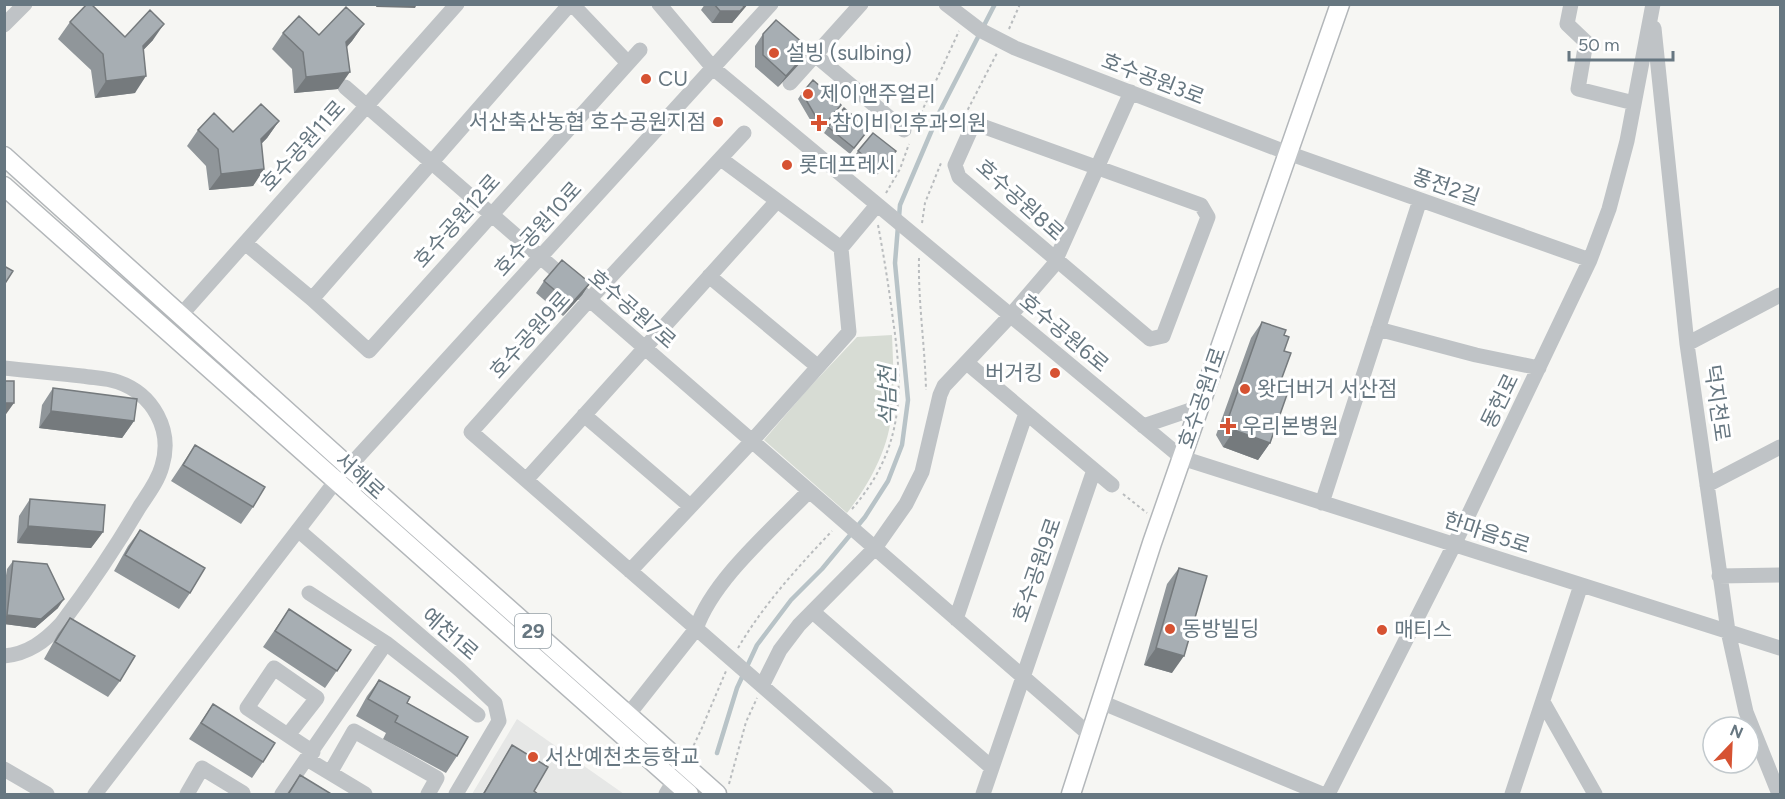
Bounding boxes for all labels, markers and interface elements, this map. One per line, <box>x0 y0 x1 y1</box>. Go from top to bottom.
scale bar <box>1569 24 1672 62</box>
text: 50 m <box>1578 34 1620 56</box>
place label: 설빙 (sulbing) <box>786 40 912 65</box>
marker: 설빙 (sulbing) <box>767 46 781 60</box>
street label: 호수공원3로 <box>1098 48 1208 110</box>
place label: CU <box>658 66 688 91</box>
marker: CU <box>639 72 653 86</box>
place label: 제이앤주얼리 <box>820 81 936 106</box>
marker: 제이앤주얼리 <box>801 87 815 101</box>
street label: 호수공원11로 <box>255 95 350 196</box>
place label: 서산축산농협 호수공원지점 <box>469 109 706 134</box>
place label: 참이비인후과의원 <box>832 110 987 135</box>
marker: 참이비인후과의원 <box>810 114 828 132</box>
marker: 서산축산농협 호수공원지점 <box>711 115 725 129</box>
place label: 롯데프레시 <box>799 152 896 177</box>
street label: 호수공원8로 <box>971 154 1069 246</box>
marker: 롯데프레시 <box>780 158 794 172</box>
street label: 풍전2길 <box>1409 163 1483 210</box>
street label: 호수공원12로 <box>408 169 505 273</box>
street label: 호수공원10로 <box>489 176 587 281</box>
street label: 호수공원7로 <box>583 264 681 353</box>
street label: 호수공원9로 <box>484 286 575 383</box>
street label: 호수공원6로 <box>1015 288 1114 377</box>
street label: 호수공원1로 <box>1173 344 1230 452</box>
place label: 버거킹 <box>985 360 1043 385</box>
water label: 석남천 <box>874 363 901 426</box>
street label: 덕지천로 <box>1700 363 1735 443</box>
marker: 버거킹 <box>1048 366 1062 380</box>
street label: 동헌로 <box>1476 369 1523 432</box>
place label: 왓더버거 서산점 <box>1257 376 1397 401</box>
marker: 왓더버거 서산점 <box>1238 382 1252 396</box>
place label: 우리본병원 <box>1242 413 1339 438</box>
marker: 우리본병원 <box>1219 417 1237 435</box>
street label: 서해로 <box>330 447 390 504</box>
street label: 한마음5로 <box>1441 507 1534 558</box>
street label: 호수공원9로 <box>1007 514 1066 625</box>
street label: 예천1로 <box>417 602 484 665</box>
road number: 29 <box>515 614 551 648</box>
place label: 동방빌딩 <box>1182 616 1259 641</box>
place label: 매티스 <box>1394 617 1452 642</box>
marker: 동방빌딩 <box>1163 622 1177 636</box>
marker: 매티스 <box>1375 623 1389 637</box>
north arrow <box>1701 715 1761 775</box>
text: N <box>1727 720 1746 743</box>
place label: 서산예천초등학교 <box>545 744 700 769</box>
marker: 서산예천초등학교 <box>526 750 540 764</box>

